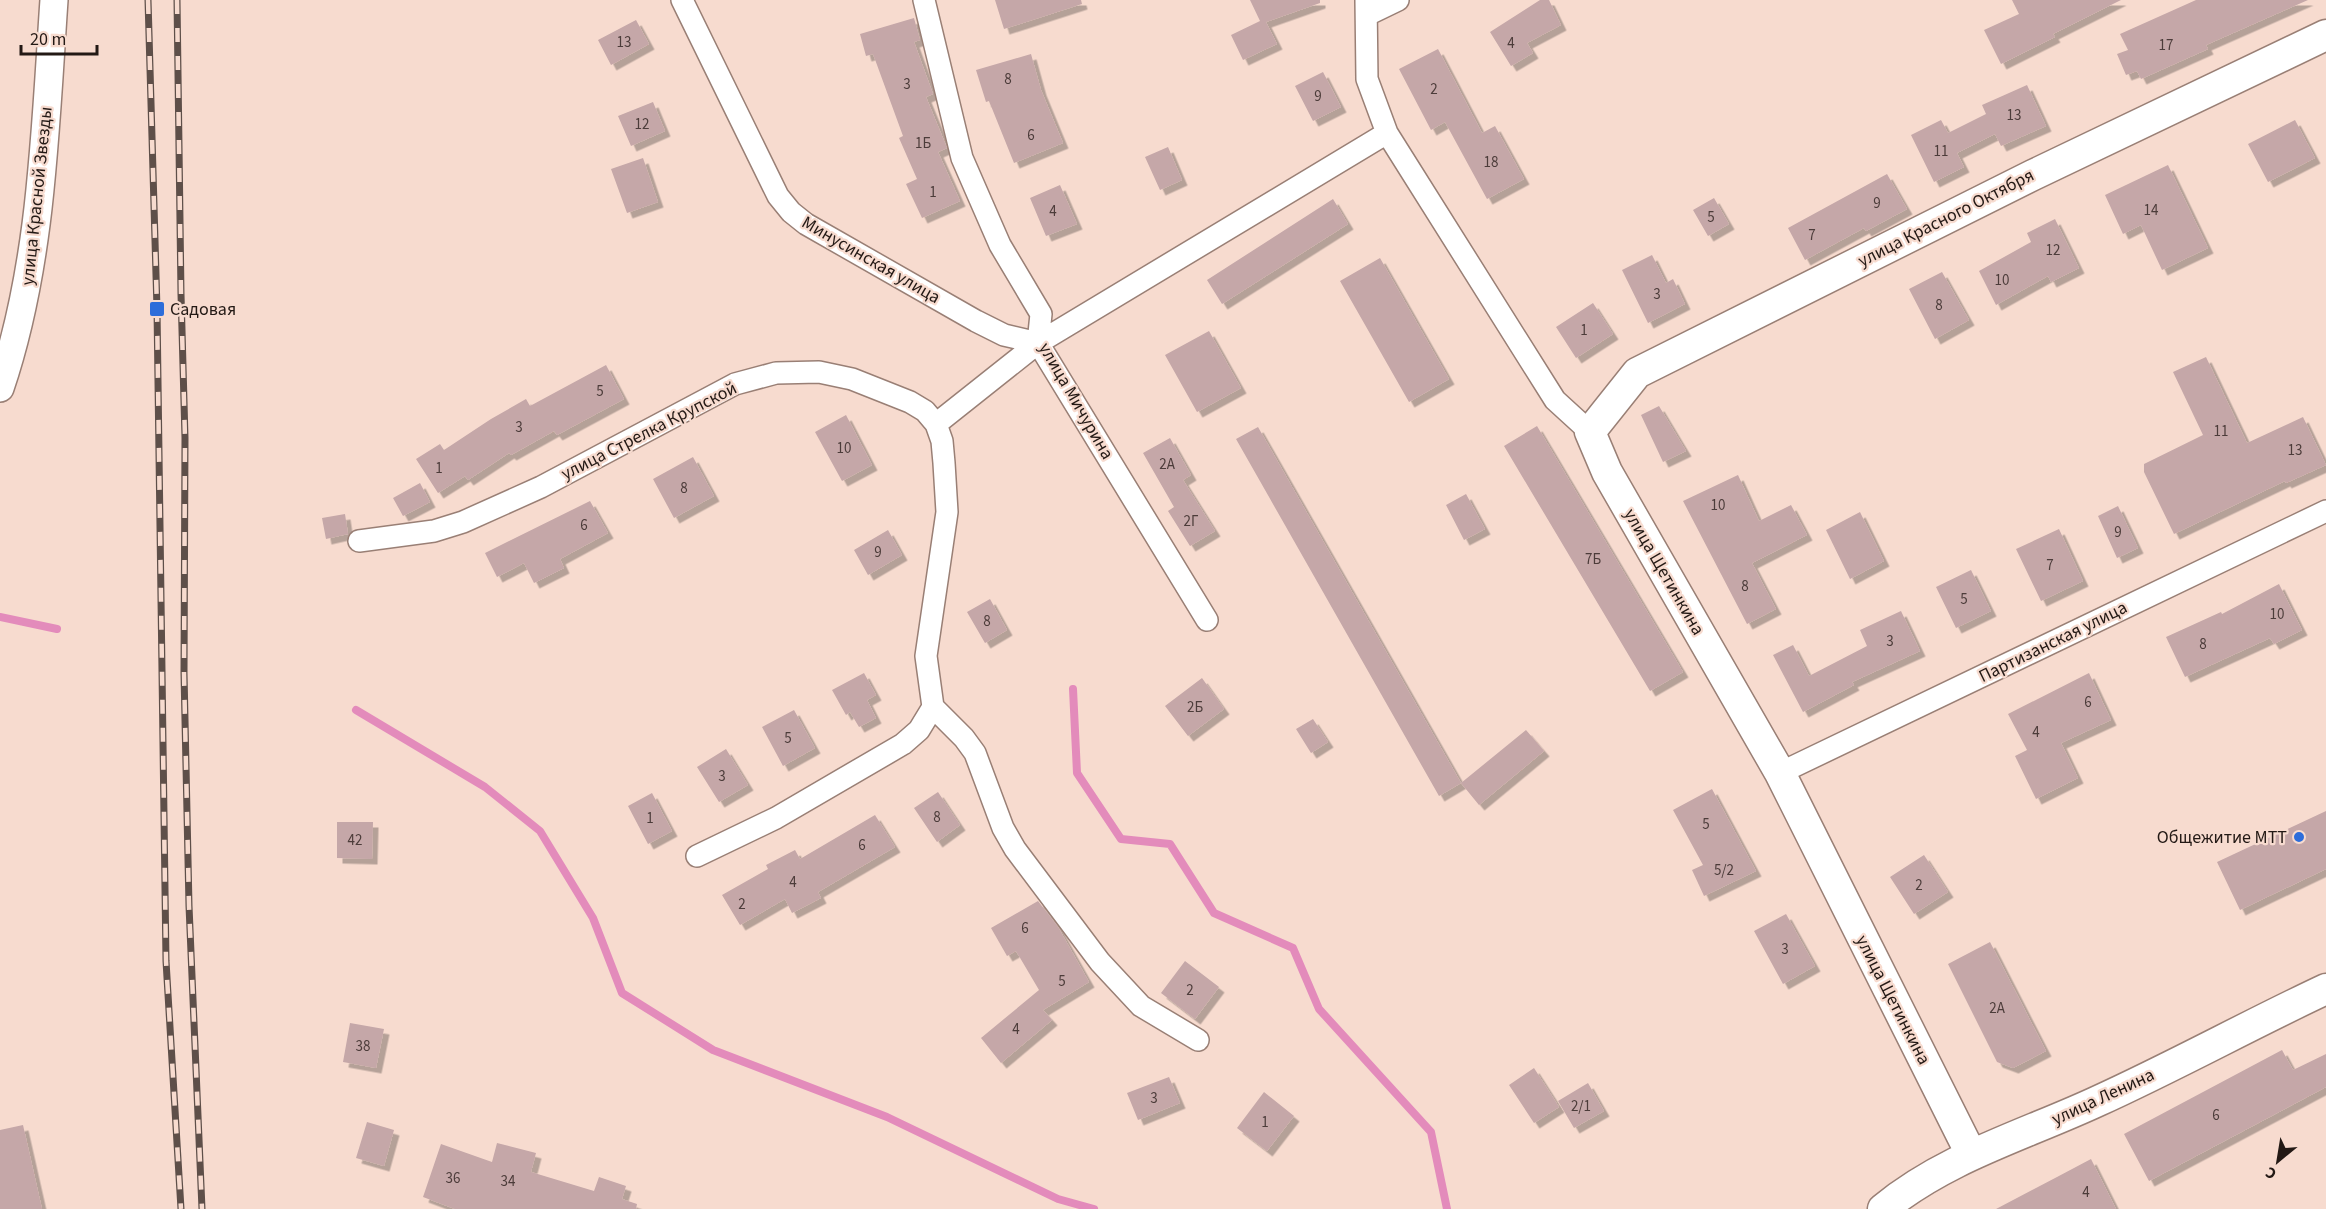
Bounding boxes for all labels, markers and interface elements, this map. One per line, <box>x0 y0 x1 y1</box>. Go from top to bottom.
scale bar <box>21 18 98 56</box>
text: 20 m <box>30 27 66 52</box>
house number: 13 <box>617 32 631 53</box>
house number: 4 <box>1507 33 1515 54</box>
house number: 17 <box>2159 35 2173 56</box>
house number: 8 <box>1004 69 1012 90</box>
house number: 3 <box>903 74 911 95</box>
house number: 2 <box>1430 79 1438 100</box>
house number: 9 <box>1314 86 1322 107</box>
street label: улица Красной Звезды <box>15 105 59 287</box>
house number: 13 <box>2007 105 2021 126</box>
house number: 12 <box>635 114 649 135</box>
house number: 6 <box>1027 125 1035 146</box>
house number: 1Б <box>915 133 931 154</box>
house number: 11 <box>1934 141 1948 162</box>
house number: 18 <box>1484 152 1498 173</box>
street label: улица Красного Октября <box>1854 163 2038 273</box>
house number: 1 <box>929 182 937 203</box>
house number: 9 <box>1873 193 1881 214</box>
house number: 14 <box>2144 200 2159 221</box>
house number: 4 <box>1049 201 1057 222</box>
house number: 5 <box>1707 207 1715 228</box>
street label: Минусинская улица <box>797 210 945 310</box>
house number: 7 <box>1808 225 1816 246</box>
house number: 12 <box>2046 240 2060 261</box>
house number: 10 <box>1995 270 2009 291</box>
house number: 3 <box>1653 284 1661 305</box>
house number: 8 <box>1935 295 1943 316</box>
place label: Садовая <box>170 297 236 322</box>
marker: Садовая <box>148 300 166 318</box>
house number: 1 <box>1580 320 1588 341</box>
street label: улица Мичурина <box>1032 338 1120 464</box>
street label: улица Стрелка Крупской <box>557 376 741 486</box>
house number: 5 <box>596 381 604 402</box>
house number: 3 <box>515 417 523 438</box>
house number: 11 <box>2214 421 2228 442</box>
house number: 10 <box>837 438 851 459</box>
house number: 13 <box>2288 440 2302 461</box>
house number: 2А <box>1159 454 1176 475</box>
house number: 1 <box>435 458 443 479</box>
house number: 8 <box>680 478 688 499</box>
house number: 10 <box>1711 495 1725 516</box>
street label: улица Щетинкина <box>1618 504 1710 640</box>
house number: 2Г <box>1184 511 1199 532</box>
house number: 6 <box>580 515 588 536</box>
house number: 9 <box>2114 522 2122 543</box>
house number: 9 <box>874 542 882 563</box>
house number: 7Б <box>1585 549 1601 570</box>
house number: 7 <box>2046 555 2054 576</box>
house number: 8 <box>1741 576 1749 597</box>
house number: 5 <box>1960 589 1968 610</box>
street label: Партизанская улица <box>1975 595 2131 689</box>
house number: 10 <box>2270 604 2284 625</box>
house number: 8 <box>983 611 991 632</box>
house number: 3 <box>1886 631 1894 652</box>
house number: 8 <box>2199 634 2207 655</box>
house number: 6 <box>2084 692 2092 713</box>
house number: 2Б <box>1187 697 1203 718</box>
house number: 4 <box>2032 722 2040 743</box>
house number: 5 <box>784 728 792 749</box>
house number: 3 <box>718 766 726 787</box>
house number: 8 <box>933 807 941 828</box>
house number: 1 <box>646 808 654 829</box>
house number: 5 <box>1702 814 1710 835</box>
place label: Общежитие МТТ <box>2157 825 2287 850</box>
house number: 42 <box>348 830 362 851</box>
marker: Общежитие МТТ <box>2292 830 2306 844</box>
house number: 6 <box>858 835 866 856</box>
house number: 5/2 <box>1714 860 1734 881</box>
house number: 4 <box>789 872 797 893</box>
house number: 2 <box>1915 875 1923 896</box>
house number: 2 <box>738 894 746 915</box>
house number: 6 <box>1021 918 1029 939</box>
street label: улица Щетинкина <box>1850 931 1936 1069</box>
house number: 3 <box>1781 939 1789 960</box>
house number: 5 <box>1058 971 1066 992</box>
house number: 2 <box>1186 980 1194 1001</box>
house number: 2А <box>1989 998 2006 1019</box>
house number: 4 <box>1012 1019 1020 1040</box>
house number: 38 <box>356 1036 370 1057</box>
street label: улица Ленина <box>2048 1062 2158 1132</box>
house number: 3 <box>1150 1088 1158 1109</box>
house number: 2/1 <box>1571 1096 1591 1117</box>
house number: 6 <box>2212 1105 2220 1126</box>
house number: 1 <box>1261 1112 1269 1133</box>
north arrow <box>2248 1131 2308 1191</box>
text: С <box>2261 1161 2281 1185</box>
house number: 36 <box>446 1168 460 1189</box>
house number: 34 <box>501 1171 516 1192</box>
house number: 4 <box>2082 1182 2090 1203</box>

